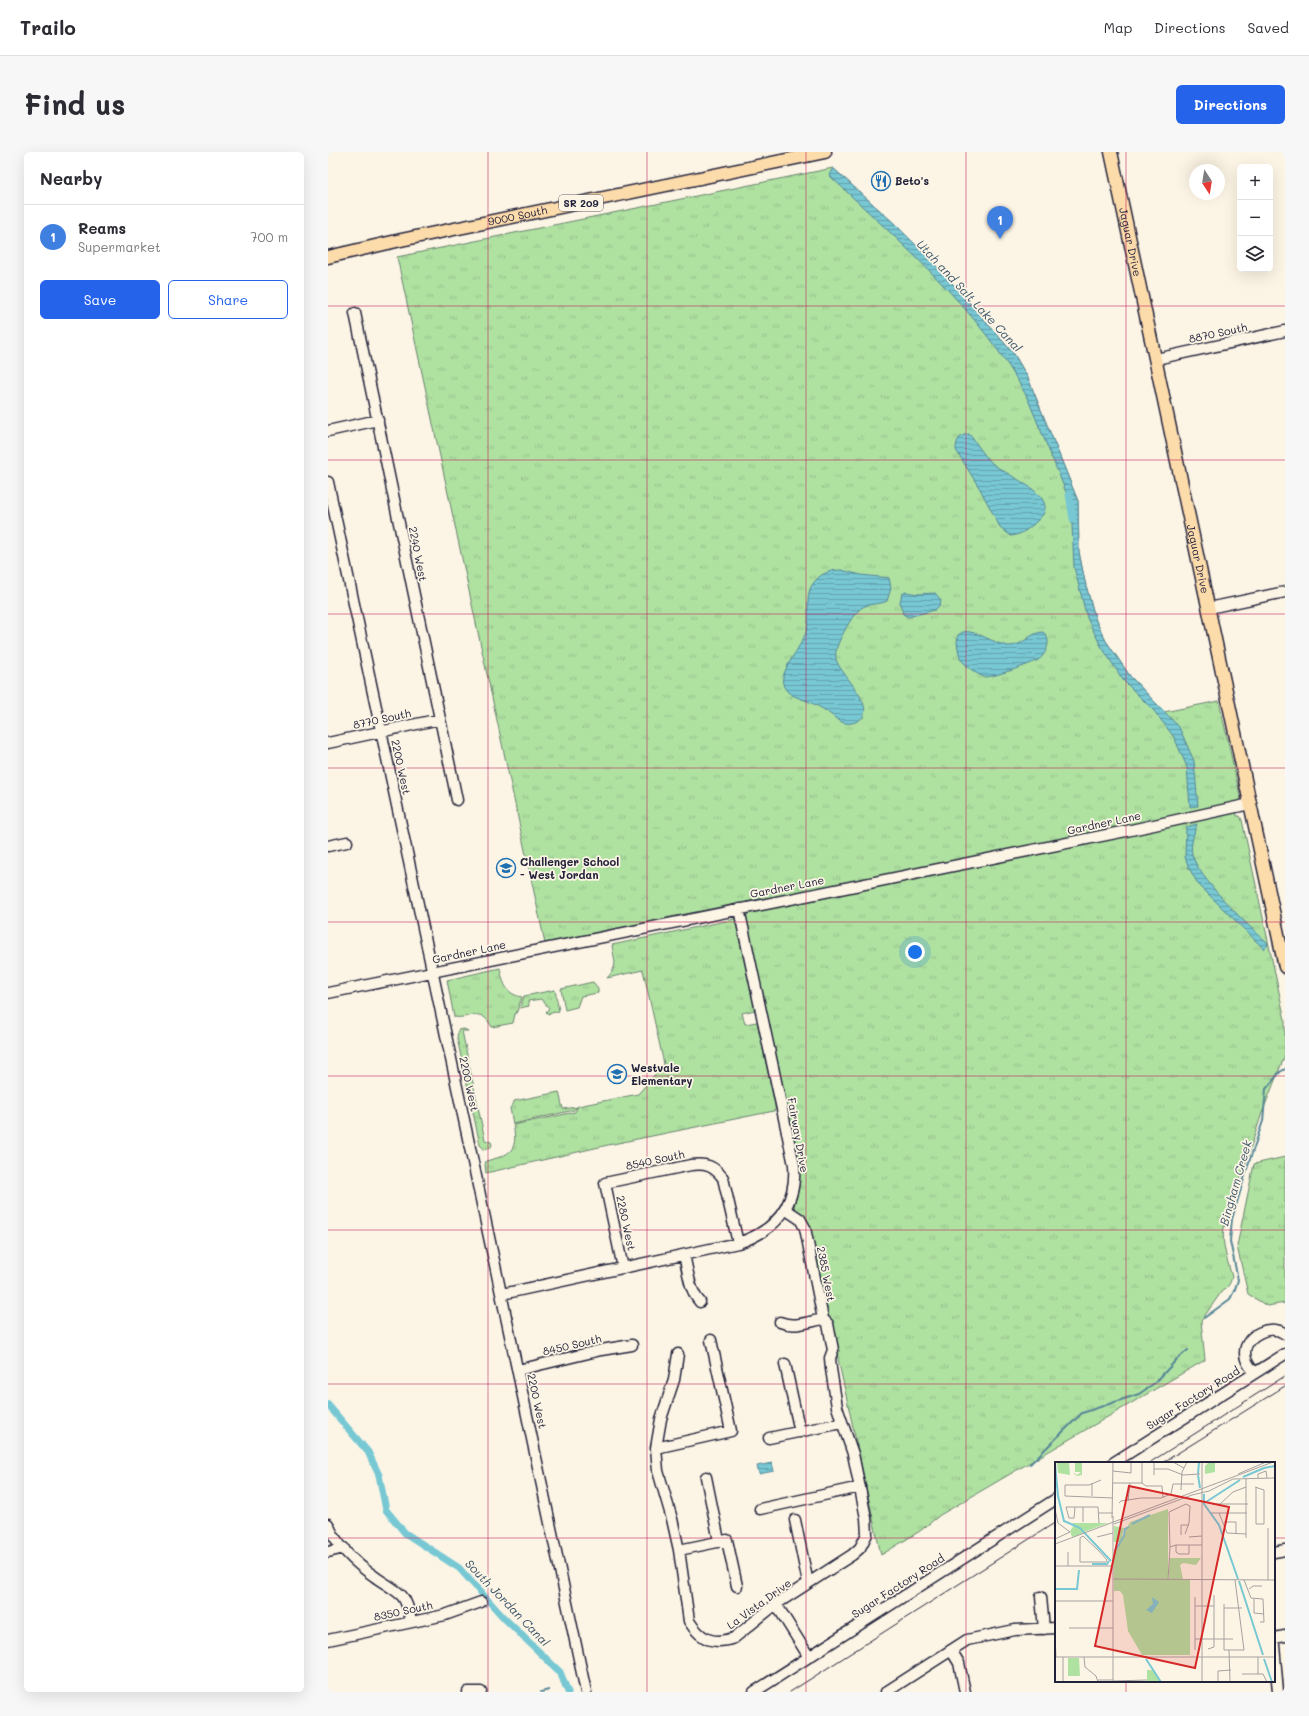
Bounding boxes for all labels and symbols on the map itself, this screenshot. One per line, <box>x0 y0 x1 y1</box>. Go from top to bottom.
north arrow <box>1189 164 1225 200</box>
restaurant icon: Beto's <box>870 170 892 192</box>
place label: Beto's <box>895 173 929 188</box>
road number: SR 209 <box>559 195 603 211</box>
street label: 9000 South <box>486 202 548 229</box>
pin: 1 <box>987 206 1013 239</box>
street label: Jaguar Drive <box>1116 206 1145 278</box>
water label: Utah and Salt Lake Canal <box>913 236 1026 355</box>
street label: 8870 South <box>1187 319 1249 346</box>
street label: Jaguar Drive <box>1184 523 1213 595</box>
street label: 2240 West <box>406 525 431 583</box>
street label: 8770 South <box>351 705 412 732</box>
street label: 2200 West <box>388 738 415 796</box>
street label: Gardner Lane <box>1066 807 1142 838</box>
place label: Challenger School - West Jordan <box>520 854 619 882</box>
school or university icon: Challenger School - West Jordan <box>495 857 517 879</box>
street label: Gardner Lane <box>749 872 825 901</box>
street label: Gardner Lane <box>431 936 507 967</box>
your location <box>905 942 925 962</box>
street label: 2200 West <box>456 1055 483 1113</box>
place label: Westvale Elementary <box>631 1060 693 1088</box>
school or university icon: Westvale Elementary <box>606 1063 628 1085</box>
street label: Fairway Drive <box>785 1096 812 1174</box>
water label: Bingham Creek <box>1215 1138 1255 1227</box>
street label: 8540 South <box>624 1146 686 1173</box>
street label: 2280 West <box>613 1194 640 1252</box>
street label: 2385 West <box>814 1245 839 1303</box>
street label: 8450 South <box>541 1331 603 1359</box>
street label: Sugar Factory Road <box>1143 1363 1242 1432</box>
street label: 2200 West <box>524 1372 551 1430</box>
inset map <box>1055 1462 1275 1682</box>
street label: Sugar Factory Road <box>849 1550 947 1621</box>
water label: South Jordan Canal <box>462 1555 553 1649</box>
street label: La Vista Drive <box>723 1575 794 1632</box>
street label: 8350 South <box>372 1597 434 1624</box>

